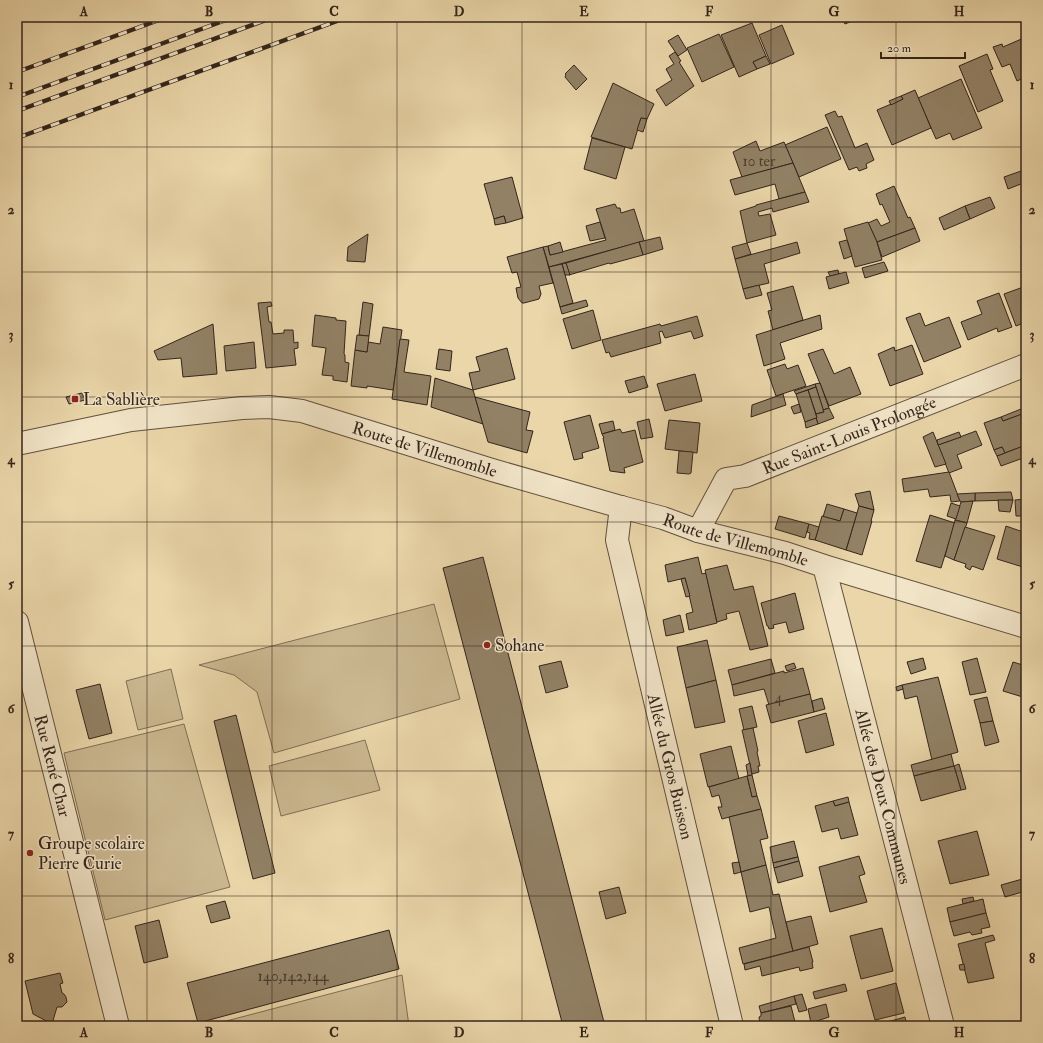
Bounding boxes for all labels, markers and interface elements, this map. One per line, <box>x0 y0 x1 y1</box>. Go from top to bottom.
text: A <box>79 4 89 20</box>
text: B <box>205 4 213 20</box>
text: C <box>329 4 339 20</box>
text: D <box>454 4 465 20</box>
text: E <box>579 4 589 20</box>
text: F <box>705 4 714 20</box>
text: G <box>829 4 840 20</box>
text: H <box>954 4 965 20</box>
scale bar <box>881 34 965 60</box>
text: 20 m <box>887 41 912 56</box>
text: 1 <box>9 77 14 93</box>
text: 1 <box>1030 77 1035 93</box>
house number: 10 ter <box>743 152 776 171</box>
text: 2 <box>8 202 15 218</box>
text: 2 <box>1029 202 1036 218</box>
text: 3 <box>9 327 14 343</box>
text: 3 <box>1030 327 1035 343</box>
place label: La Sablière <box>83 389 160 410</box>
street label: Rue Saint-Louis Prolongée <box>759 392 939 479</box>
marker: La Sablière <box>70 394 80 404</box>
street label: Route de Villemomble <box>350 417 500 482</box>
text: 4 <box>6 452 15 468</box>
text: 4 <box>1027 452 1036 468</box>
street label: Route de Villemomble <box>660 509 811 571</box>
text: 5 <box>8 576 14 592</box>
text: 5 <box>1029 576 1035 592</box>
place label: Sohane <box>495 635 544 656</box>
marker: Sohane <box>482 640 492 650</box>
house number: 4 <box>775 688 784 707</box>
street label: Allée du Gros Buisson <box>642 691 698 842</box>
text: 6 <box>8 701 16 717</box>
text: 6 <box>1029 701 1037 717</box>
street label: Allée des Deux Communes <box>850 706 916 887</box>
street label: Rue René Char <box>30 712 75 820</box>
text: 7 <box>8 826 15 842</box>
text: 7 <box>1029 826 1036 842</box>
place label: Groupe scolaire Pierre Curie <box>38 833 145 874</box>
marker: Groupe scolaire Pierre Curie <box>25 848 35 858</box>
text: 8 <box>8 951 14 967</box>
text: 8 <box>1029 951 1035 967</box>
house number: 140,142,144 <box>258 967 329 986</box>
text: A <box>79 1025 89 1041</box>
text: B <box>205 1025 213 1041</box>
text: C <box>329 1025 339 1041</box>
text: D <box>454 1025 465 1041</box>
text: E <box>579 1025 589 1041</box>
text: F <box>705 1025 714 1041</box>
text: G <box>829 1025 840 1041</box>
text: H <box>954 1025 965 1041</box>

